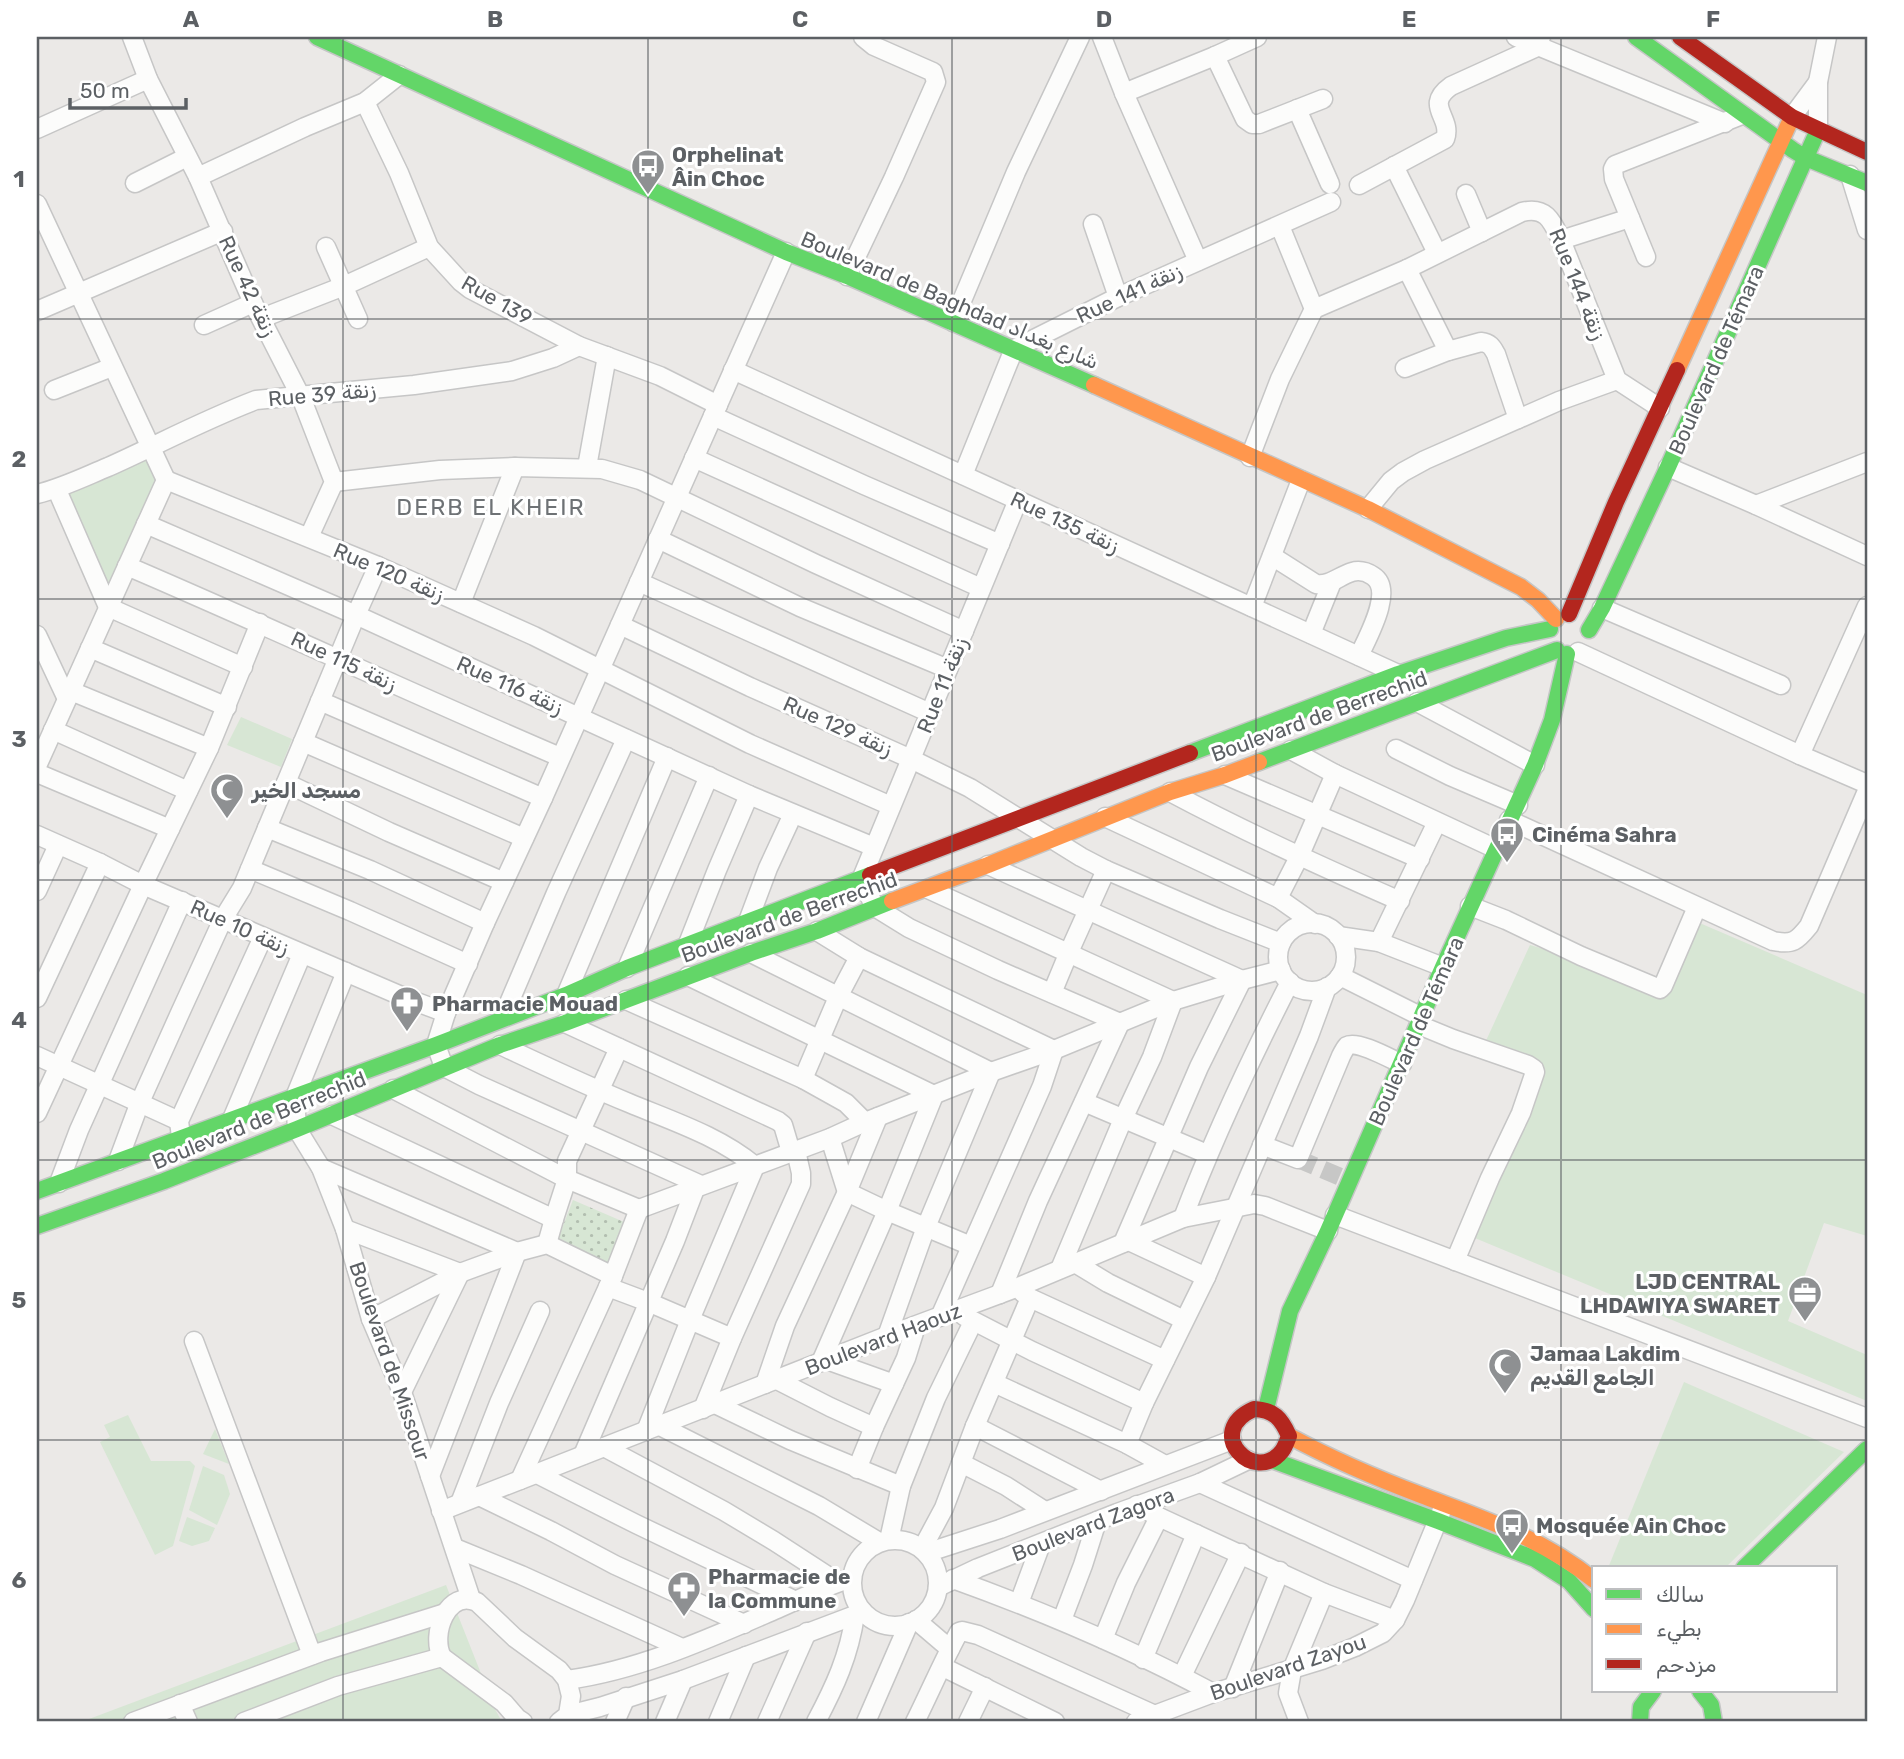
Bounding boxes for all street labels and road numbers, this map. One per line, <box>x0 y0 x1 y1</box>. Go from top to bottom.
street label: Rue 144 زنقة <box>1544 224 1612 344</box>
street label: Boulevard de Baghdad شارع بغداد <box>797 226 1103 376</box>
street label: Rue 42 زنقة <box>214 231 282 341</box>
street label: Rue 141 زنقة <box>1072 258 1186 328</box>
street label: Boulevard de Témara <box>1663 262 1769 458</box>
street label: Rue 139 <box>457 270 537 330</box>
street label: Rue 39 زنقة <box>267 377 377 411</box>
street label: Rue 135 زنقة <box>1007 486 1123 558</box>
street label: Rue 120 زنقة <box>330 537 448 607</box>
street label: Rue 115 زنقة <box>287 626 401 696</box>
street label: Rue 11 زنقة <box>911 633 973 737</box>
street label: Rue 116 زنقة <box>453 650 567 720</box>
street label: Boulevard de Berrechid <box>1208 665 1430 767</box>
street label: Rue 129 زنقة <box>779 691 897 761</box>
street label: Boulevard de Berrechid <box>678 866 900 968</box>
street label: Rue 10 زنقة <box>187 894 293 960</box>
street label: Boulevard de Témara <box>1363 933 1469 1129</box>
street label: Boulevard de Berrechid <box>149 1066 369 1174</box>
street label: Boulevard de Missour <box>344 1258 436 1464</box>
street label: Boulevard Haouz <box>801 1298 965 1380</box>
street label: Boulevard Zagora <box>1008 1482 1178 1566</box>
street label: Boulevard Zayou <box>1207 1629 1369 1705</box>

